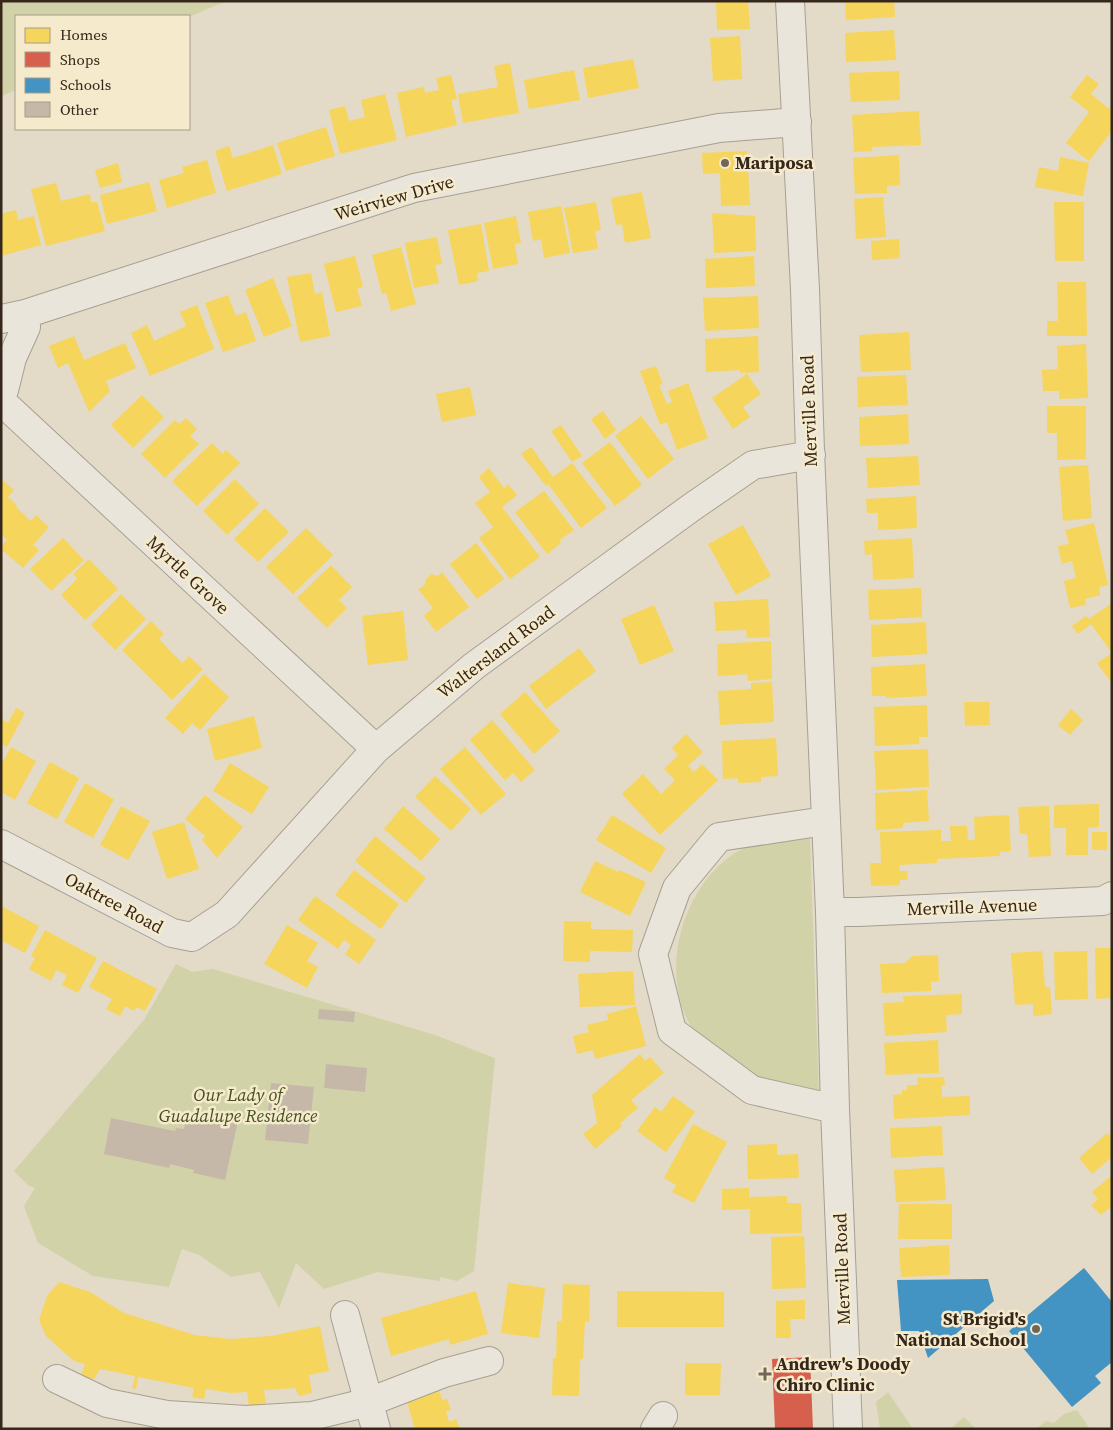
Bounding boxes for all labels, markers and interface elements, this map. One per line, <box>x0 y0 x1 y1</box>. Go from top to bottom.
legend <box>15 15 190 130</box>
text: Homes <box>60 24 107 45</box>
text: Shops <box>60 49 100 70</box>
text: Schools <box>60 74 111 95</box>
text: Other <box>60 99 99 120</box>
place label: Mariposa <box>735 150 814 175</box>
marker: Mariposa <box>719 157 731 169</box>
street label: Weirview Drive <box>331 169 457 227</box>
street label: Merville Road <box>794 355 823 468</box>
street label: Myrtle Grove <box>141 530 235 620</box>
street label: Waltersland Road <box>432 599 560 704</box>
street label: Oaktree Road <box>61 866 168 939</box>
street label: Merville Avenue <box>906 892 1038 921</box>
park label: Our Lady of Guadalupe Residence <box>159 1082 318 1128</box>
street label: Merville Road <box>827 1213 856 1326</box>
place label: St Brigid's National School <box>896 1306 1026 1352</box>
marker: St Brigid's National School <box>1030 1323 1042 1335</box>
place label: Andrew's Doody Chiro Clinic <box>776 1351 911 1397</box>
marker: Andrew's Doody Chiro Clinic <box>758 1367 772 1381</box>

